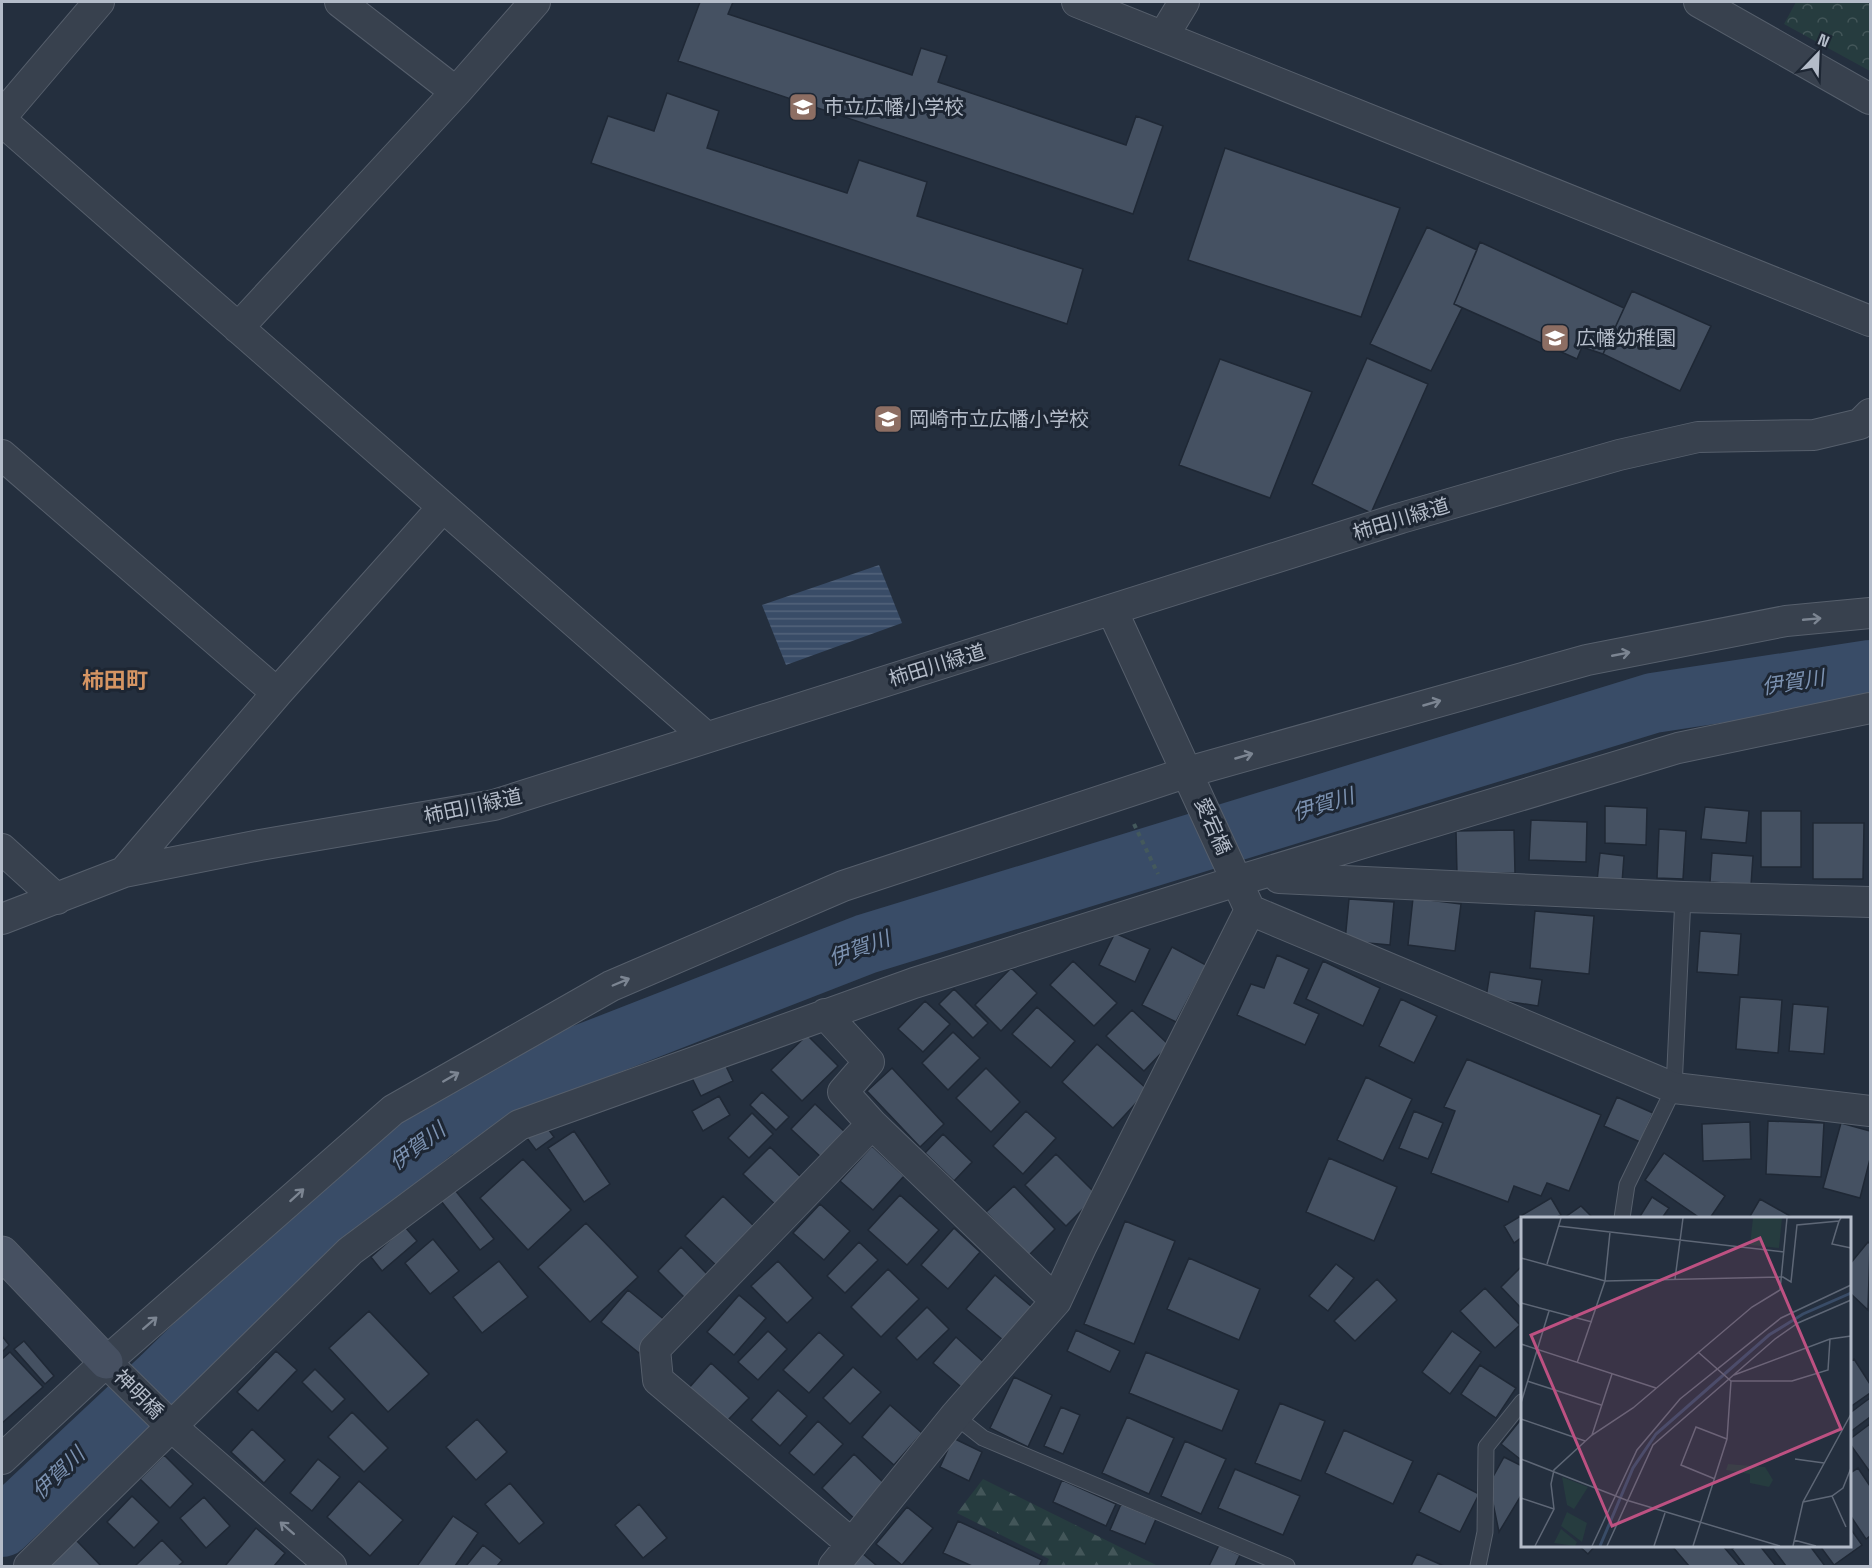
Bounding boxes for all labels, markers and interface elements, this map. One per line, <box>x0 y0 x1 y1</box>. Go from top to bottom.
north arrow <box>1788 24 1848 84</box>
text: N <box>1815 29 1833 52</box>
school or university icon: 市立広幡小学校 <box>787 91 819 123</box>
place label: 市立広幡小学校 <box>824 94 964 120</box>
school or university icon: 広幡幼稚園 <box>1539 322 1571 354</box>
place label: 広幡幼稚園 <box>1576 325 1676 351</box>
school or university icon: 岡崎市立広幡小学校 <box>872 403 904 435</box>
place label: 岡崎市立広幡小学校 <box>909 406 1089 432</box>
street label: 柿田川緑道 <box>1349 492 1453 546</box>
one-way arrow <box>1802 613 1822 624</box>
street label: 柿田川緑道 <box>885 638 989 692</box>
one-way arrow <box>1610 648 1630 659</box>
water label: 伊賀川 <box>1760 663 1828 700</box>
district label: 柿田町 <box>82 666 148 694</box>
one-way arrow <box>1422 697 1441 709</box>
one-way arrow <box>1235 750 1254 761</box>
water label: 伊賀川 <box>1289 781 1359 826</box>
street label: 柿田川緑道 <box>421 783 525 829</box>
street label: 愛宕橋 <box>1189 793 1237 859</box>
water label: 伊賀川 <box>825 924 895 971</box>
one-way arrow <box>612 976 630 987</box>
one-way arrow <box>442 1071 459 1083</box>
water label: 伊賀川 <box>384 1115 452 1176</box>
one-way arrow <box>290 1188 305 1202</box>
inset map <box>1521 1217 1851 1547</box>
one-way arrow <box>142 1316 157 1330</box>
street label: 神明橋 <box>109 1364 169 1424</box>
water label: 伊賀川 <box>26 1440 91 1505</box>
one-way arrow <box>280 1521 295 1535</box>

